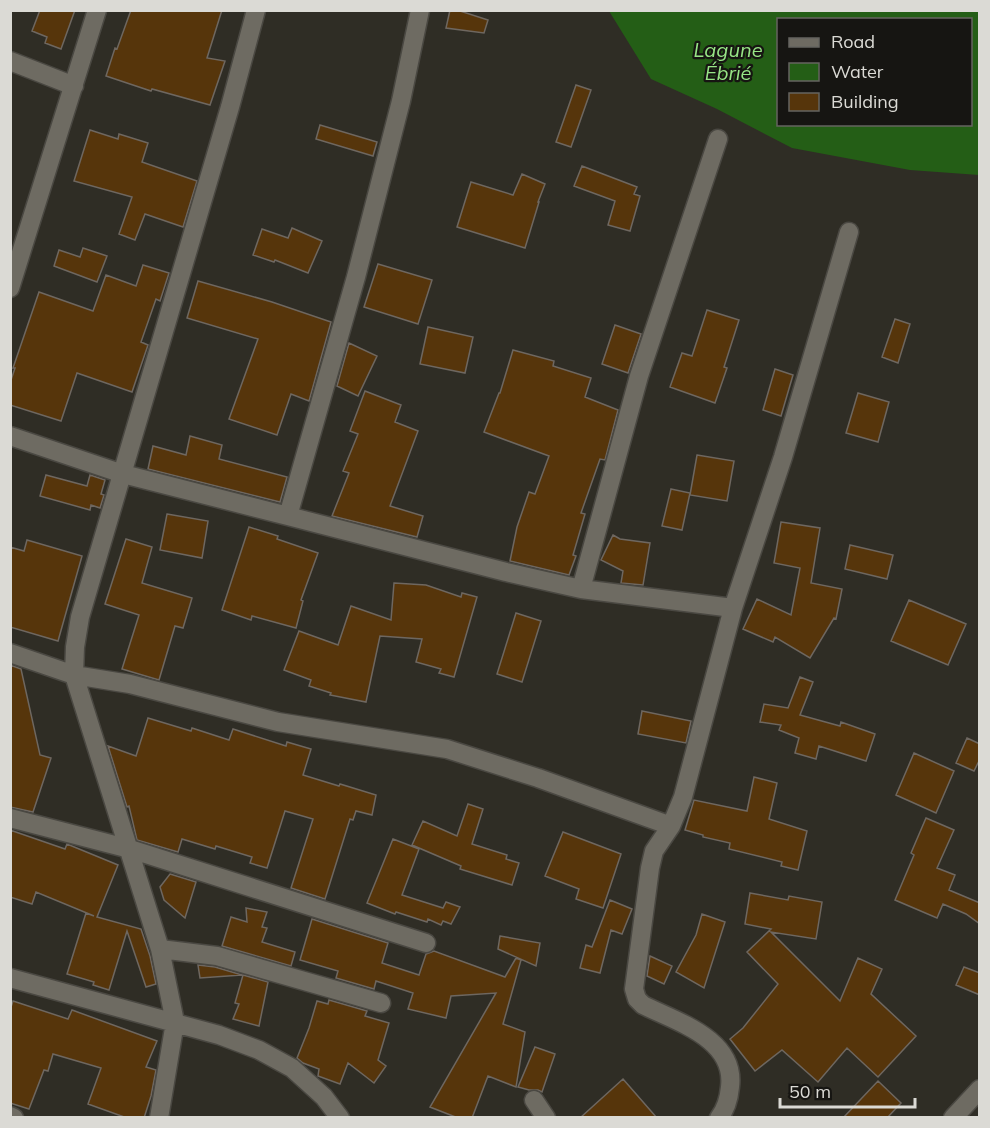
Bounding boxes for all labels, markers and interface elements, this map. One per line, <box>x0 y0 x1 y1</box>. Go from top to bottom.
legend <box>777 18 972 126</box>
text: Road <box>831 30 875 53</box>
water label: Lagune Ébrié <box>693 37 763 85</box>
text: Water <box>831 60 884 83</box>
text: Building <box>831 90 899 113</box>
scale bar <box>780 1071 915 1109</box>
text: 50 m <box>789 1080 831 1103</box>

